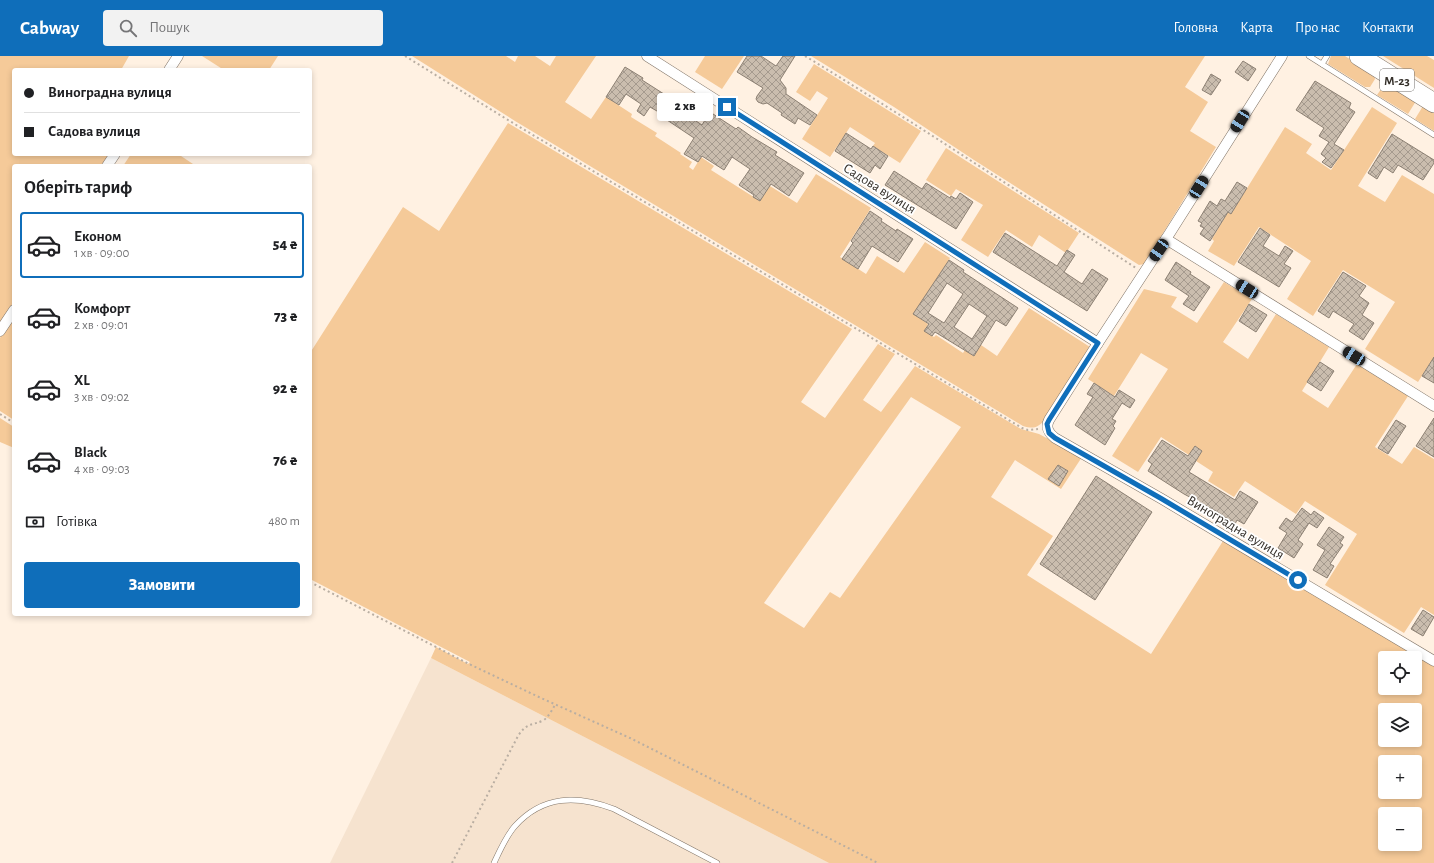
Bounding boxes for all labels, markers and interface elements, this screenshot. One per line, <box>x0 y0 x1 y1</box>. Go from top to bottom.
search box <box>103 10 383 46</box>
icon: search <box>117 17 139 39</box>
text: Cabway <box>20 19 79 38</box>
text: Пошук <box>149 20 190 35</box>
text: Головна <box>1173 21 1218 35</box>
text: Карта <box>1240 21 1273 35</box>
text: Про нас <box>1295 21 1340 35</box>
text: Контакти <box>1362 21 1414 35</box>
road number: М-23 <box>1380 69 1414 91</box>
text: Виноградна вулиця <box>48 85 172 100</box>
callout: 2 хв <box>657 93 713 121</box>
route end <box>718 98 736 116</box>
text: 2 хв <box>675 100 695 113</box>
car <box>1229 108 1251 134</box>
text: Садова вулиця <box>48 124 141 139</box>
street label: Садова вулиця <box>841 161 918 217</box>
car <box>1188 174 1210 200</box>
text: Оберіть тариф <box>24 179 132 197</box>
icon: car <box>26 227 62 263</box>
text: Економ <box>74 229 122 244</box>
text: 54 ₴ <box>273 237 298 252</box>
car <box>1147 237 1171 263</box>
text: 1 хв · 09:00 <box>74 247 129 260</box>
car <box>1234 278 1260 300</box>
icon: car <box>26 299 62 335</box>
text: Комфорт <box>74 301 130 316</box>
text: 73 ₴ <box>274 309 298 324</box>
text: 2 хв · 09:01 <box>74 319 128 332</box>
car <box>1341 345 1367 367</box>
icon: car <box>26 371 62 407</box>
text: XL <box>74 373 90 388</box>
text: 92 ₴ <box>273 381 298 396</box>
text: 3 хв · 09:02 <box>74 391 129 404</box>
icon: car <box>26 443 62 479</box>
text: Black <box>74 445 107 460</box>
text: 76 ₴ <box>273 453 298 468</box>
text: 4 хв · 09:03 <box>74 463 130 476</box>
street label: Виноградна вулиця <box>1185 493 1286 562</box>
icon: cash <box>24 511 46 533</box>
text: Готівка <box>56 514 97 529</box>
text: 480 m <box>268 515 300 528</box>
button: Замовити <box>24 562 300 608</box>
route start <box>1289 571 1307 589</box>
map controls <box>1378 651 1422 851</box>
button: locate <box>1378 651 1422 695</box>
button: layers <box>1378 703 1422 747</box>
button: + <box>1378 755 1422 799</box>
button: − <box>1378 807 1422 851</box>

